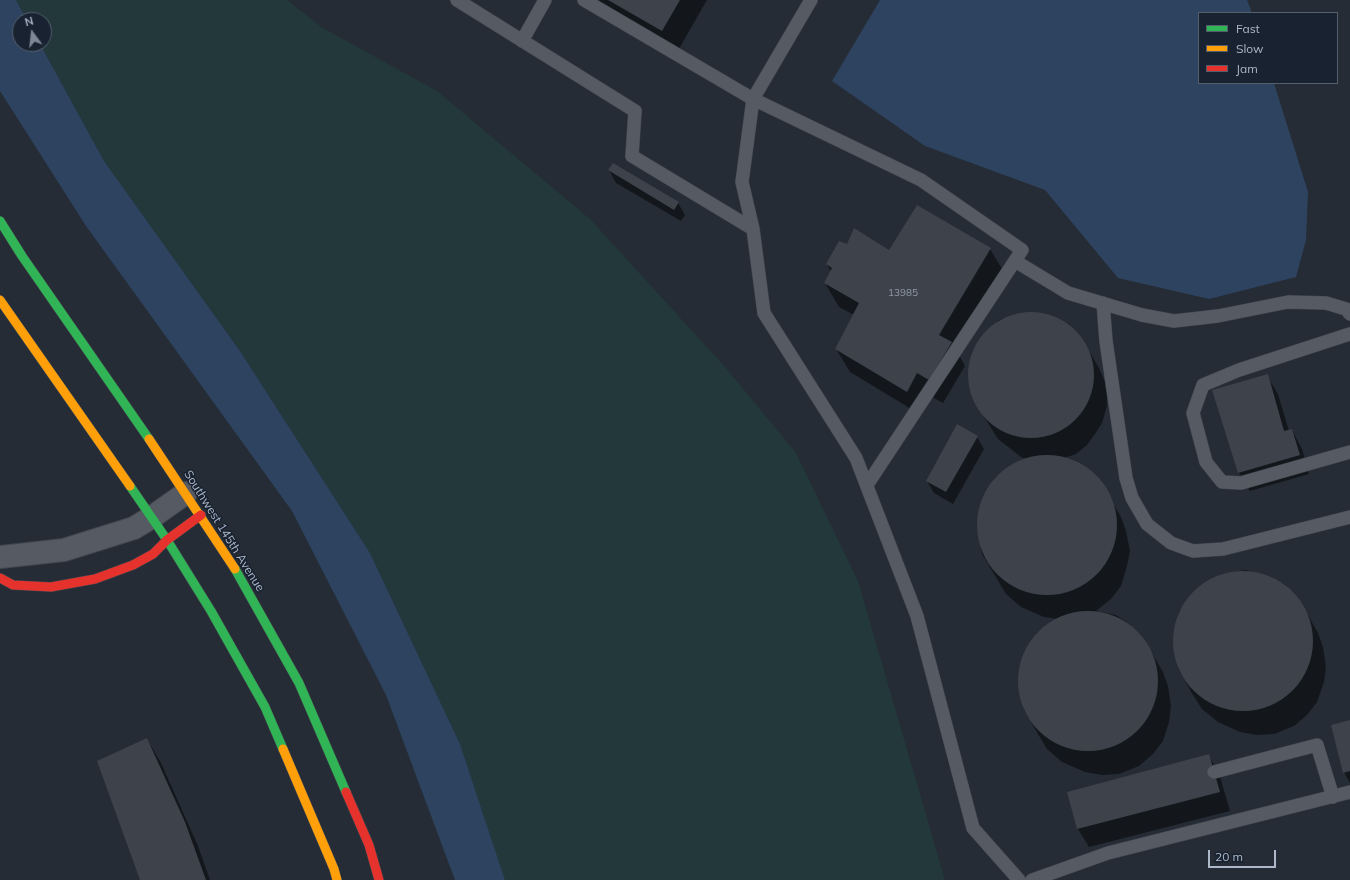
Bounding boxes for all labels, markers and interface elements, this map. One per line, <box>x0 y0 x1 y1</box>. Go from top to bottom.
north arrow <box>12 12 52 52</box>
legend <box>1198 12 1338 84</box>
text: N <box>23 14 35 29</box>
text: Fast <box>1236 21 1260 36</box>
text: Slow <box>1236 41 1264 56</box>
text: Jam <box>1236 61 1258 76</box>
house number: 13985 <box>888 287 918 299</box>
street label: Southwest 145th Avenue <box>181 468 267 594</box>
scale bar <box>1210 842 1278 868</box>
text: 20 m <box>1215 849 1243 864</box>

